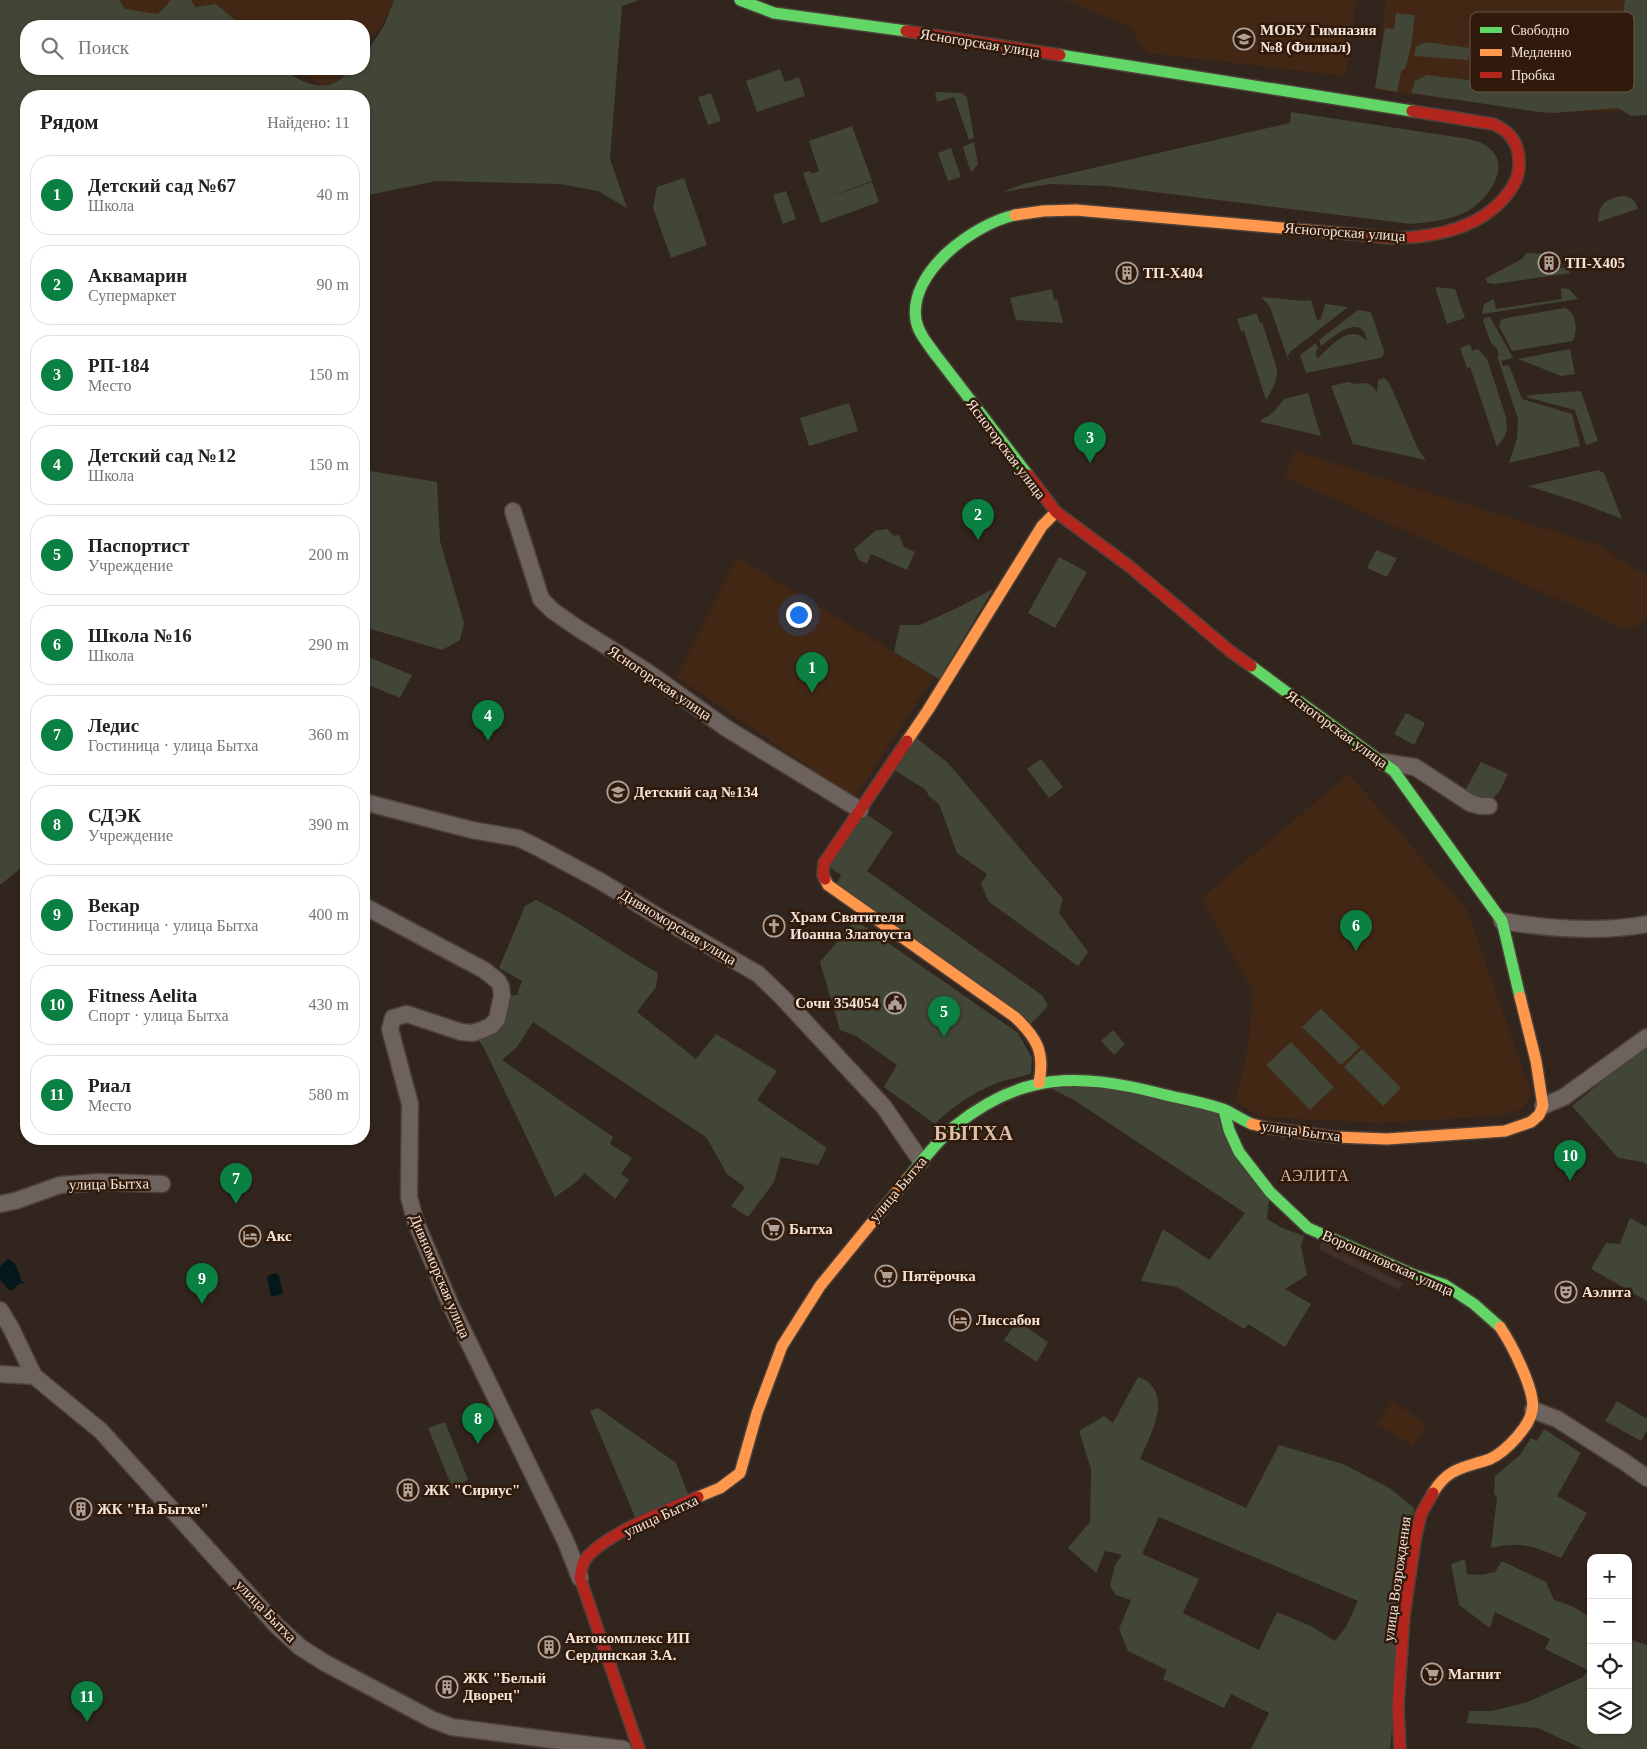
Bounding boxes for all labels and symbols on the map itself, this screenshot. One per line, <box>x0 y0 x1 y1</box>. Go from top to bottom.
legend <box>1470 12 1634 92</box>
place label: МОБУ Гимназия №8 (Филиал) <box>1260 22 1377 56</box>
text: Свободно <box>1511 23 1569 38</box>
street label: Ясногорская улица <box>919 26 1041 60</box>
school or university icon: МОБУ Гимназия №8 (Филиал) <box>1232 27 1256 51</box>
text: Медленно <box>1511 45 1572 60</box>
text: Пробка <box>1511 68 1556 83</box>
street label: Ясногорская улица <box>1284 220 1406 244</box>
building icon: ТП-Х405 <box>1537 251 1561 275</box>
place label: ТП-Х405 <box>1565 255 1625 271</box>
building icon: ТП-Х404 <box>1115 261 1139 285</box>
place label: ТП-Х404 <box>1143 265 1204 281</box>
street label: Ясногорская улица <box>963 396 1049 502</box>
pin: 3 <box>1074 422 1106 463</box>
pin: 2 <box>962 499 994 540</box>
your location <box>786 602 812 628</box>
street label: Ясногорская улица <box>605 643 715 724</box>
pin: 1 <box>796 652 828 693</box>
street label: Ясногорская улица <box>1283 687 1391 771</box>
pin: 4 <box>472 700 504 741</box>
school or university icon: Детский сад №134 <box>606 780 630 804</box>
place label: Детский сад №134 <box>634 784 759 800</box>
street label: Дивноморская улица <box>617 886 739 968</box>
place label: Храм Святителя Иоанна Златоуста <box>790 909 912 942</box>
pin: 6 <box>1340 910 1372 951</box>
church icon: Храм Святителя Иоанна Златоуста <box>762 914 786 938</box>
public building icon: Сочи 354054 <box>883 991 907 1015</box>
place label: Сочи 354054 <box>795 995 879 1011</box>
pin: 5 <box>928 996 960 1037</box>
street label: улица Бытха <box>1260 1118 1342 1145</box>
district label: БЫТХА <box>934 1122 1014 1144</box>
pin: 10 <box>1554 1140 1586 1181</box>
street label: улица Бытха <box>866 1153 930 1225</box>
pin: 7 <box>220 1163 252 1204</box>
district label: АЭЛИТА <box>1280 1167 1350 1184</box>
street label: улица Бытха <box>69 1175 149 1193</box>
street label: Дивноморская улица <box>407 1212 474 1341</box>
supermarket icon: Бытха <box>761 1217 785 1241</box>
place label: Бытха <box>789 1221 833 1237</box>
hotel icon: Акс <box>238 1224 262 1248</box>
street label: Ворошиловская улица <box>1320 1227 1456 1299</box>
place label: Акс <box>266 1228 292 1244</box>
pin: 9 <box>186 1263 218 1304</box>
supermarket icon: Пятёрочка <box>874 1264 898 1288</box>
place label: Пятёрочка <box>902 1268 976 1284</box>
theatre icon: Аэлита <box>1554 1280 1578 1304</box>
place label: Аэлита <box>1582 1284 1632 1300</box>
hotel icon: Лиссабон <box>948 1308 972 1332</box>
place label: Лиссабон <box>976 1312 1041 1328</box>
pin: 8 <box>462 1403 494 1444</box>
building icon: ЖК "Сириус" <box>396 1478 420 1502</box>
place label: ЖК "Сириус" <box>424 1482 520 1498</box>
street label: улица Бытха <box>621 1492 701 1540</box>
building icon: ЖК "На Бытхе" <box>69 1497 93 1521</box>
place label: ЖК "На Бытхе" <box>97 1501 209 1517</box>
street label: улица Возрождения <box>1380 1515 1414 1643</box>
street label: улица Бытха <box>232 1577 300 1646</box>
place label: Автокомплекс ИП Сердинская З.А. <box>565 1630 690 1663</box>
building icon: Автокомплекс ИП Сердинская З.А. <box>537 1635 561 1659</box>
supermarket icon: Магнит <box>1420 1662 1444 1686</box>
place label: Магнит <box>1448 1666 1502 1682</box>
place label: ЖК "Белый Дворец" <box>463 1670 546 1703</box>
building icon: ЖК "Белый Дворец" <box>435 1675 459 1699</box>
pin: 11 <box>71 1681 103 1722</box>

